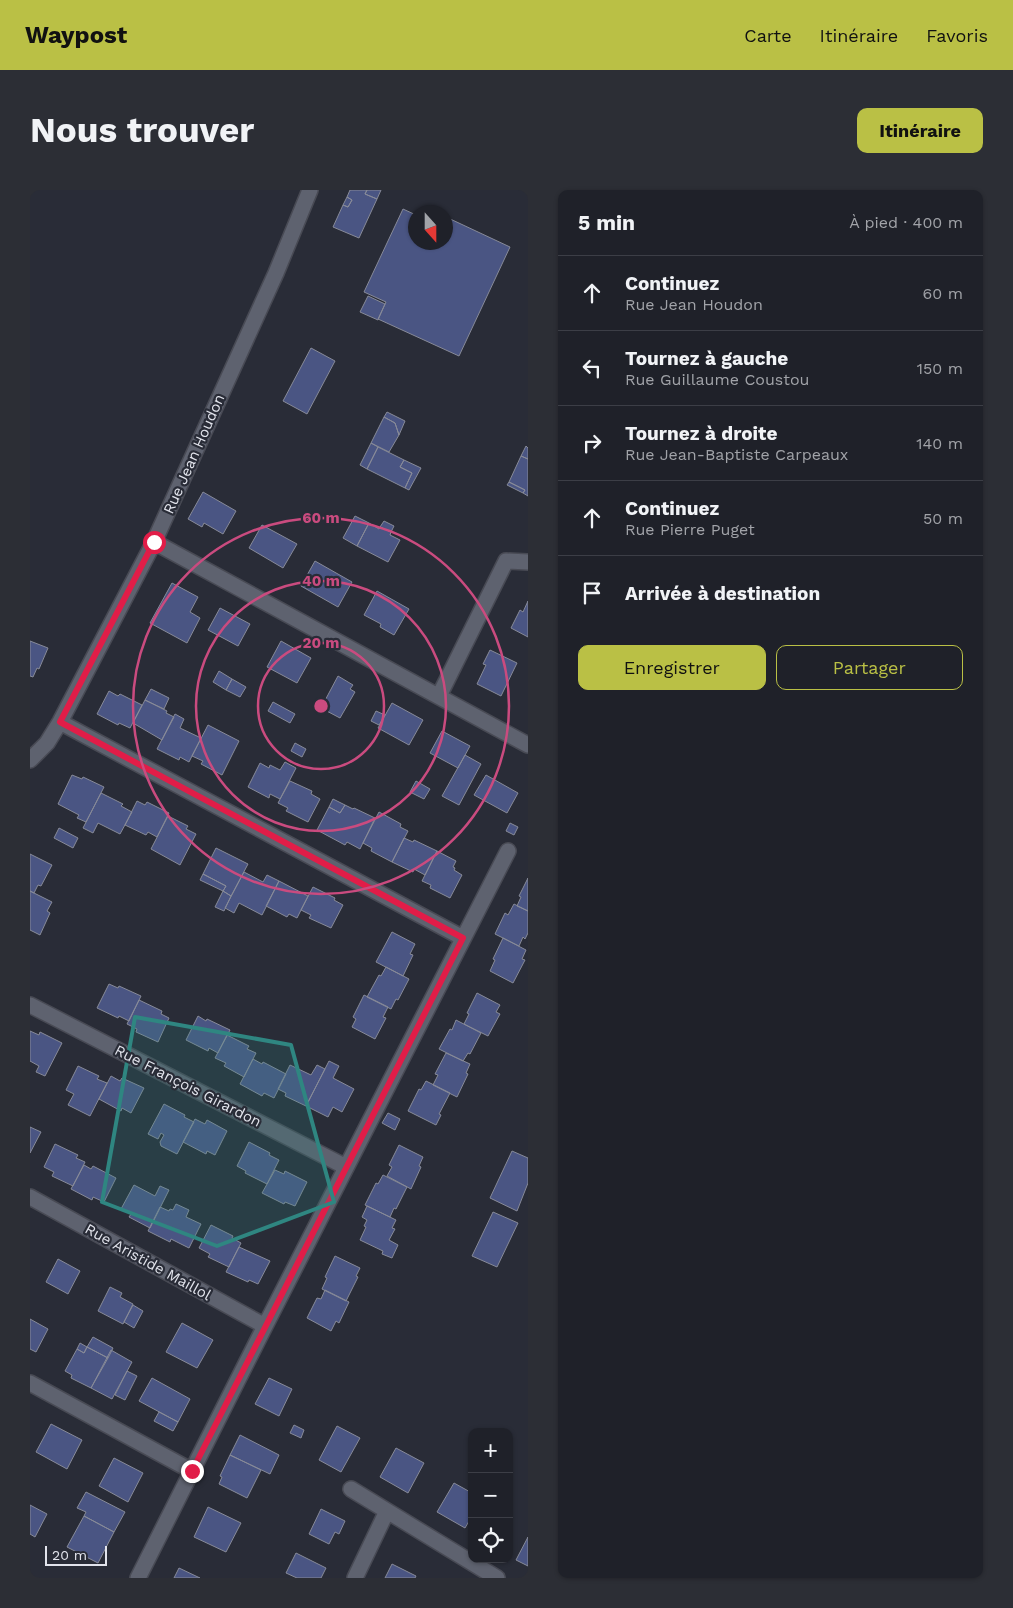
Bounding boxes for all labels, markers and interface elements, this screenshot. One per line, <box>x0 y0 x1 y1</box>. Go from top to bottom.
text: Waypost <box>25 21 127 49</box>
text: Carte <box>744 25 792 46</box>
text: Itinéraire <box>820 25 898 46</box>
text: Favoris <box>926 25 988 46</box>
button: Itinéraire <box>857 108 983 153</box>
text: Nous trouver <box>30 109 254 151</box>
north arrow <box>408 205 453 250</box>
text: 5 min <box>578 210 635 235</box>
text: À pied · 400 m <box>849 213 963 232</box>
text: Continuez <box>625 272 719 295</box>
icon: ahead <box>578 279 606 307</box>
text: 60 m <box>923 284 963 303</box>
text: Rue Jean Houdon <box>625 295 763 314</box>
text: Tournez à gauche <box>625 347 788 370</box>
icon: left <box>578 354 606 382</box>
text: 150 m <box>917 359 963 378</box>
text: Rue Guillaume Coustou <box>625 370 809 389</box>
street label: Rue Jean Houdon <box>159 391 229 517</box>
text: Tournez à droite <box>625 422 777 445</box>
icon: right <box>578 429 606 457</box>
text: 140 m <box>916 434 963 453</box>
text: Rue Jean-Baptiste Carpeaux <box>625 445 848 464</box>
text: Continuez <box>625 497 719 520</box>
icon: ahead <box>578 504 606 532</box>
text: 60 m <box>302 509 340 527</box>
text: 50 m <box>923 509 963 528</box>
text: Rue Pierre Puget <box>625 520 755 539</box>
route start <box>143 531 166 554</box>
text: 40 m <box>302 572 340 590</box>
icon: arrive <box>578 579 606 607</box>
text: Arrivée à destination <box>625 582 820 605</box>
text: 20 m <box>302 634 340 652</box>
button: Enregistrer <box>578 645 766 690</box>
button: Partager <box>776 645 963 690</box>
centre of rings <box>312 697 330 715</box>
street label: Rue François Girardon <box>112 1041 264 1131</box>
street label: Rue Aristide Maillol <box>82 1220 215 1304</box>
map controls <box>468 1428 513 1563</box>
button: + <box>468 1428 513 1473</box>
route end <box>181 1460 204 1483</box>
button: − <box>468 1473 513 1518</box>
button: locate <box>468 1518 513 1563</box>
scale bar <box>45 1543 108 1566</box>
text: 20 m <box>52 1547 87 1563</box>

